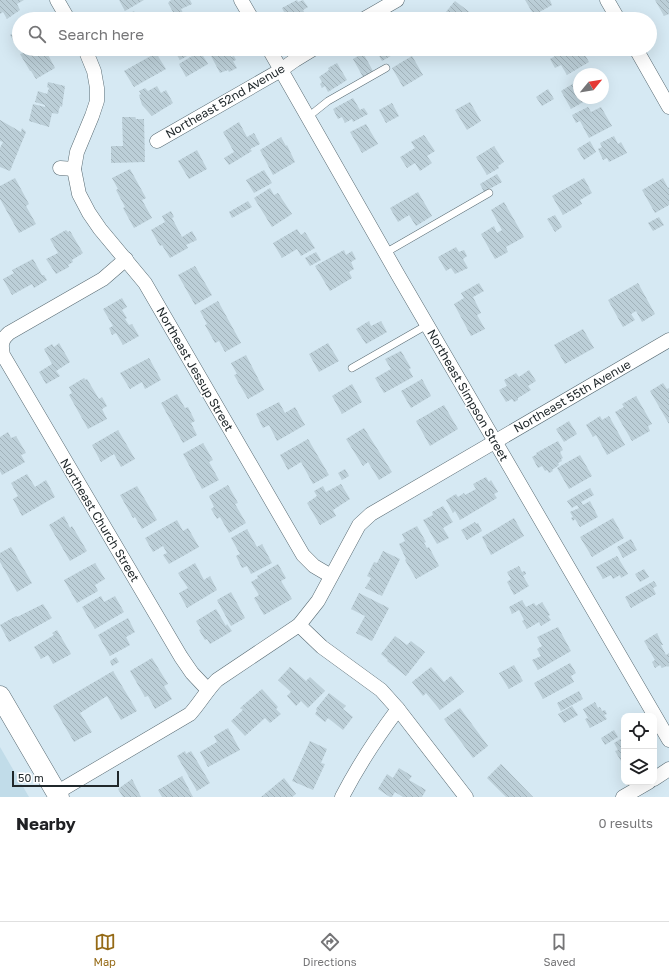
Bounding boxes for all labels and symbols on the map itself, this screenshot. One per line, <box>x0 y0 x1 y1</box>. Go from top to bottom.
street label: Northeast 52nd Avenue <box>163 61 287 141</box>
north arrow <box>573 68 609 104</box>
street label: Northeast Jessup Street <box>153 304 237 434</box>
street label: Northeast Simpson Street <box>424 326 512 464</box>
street label: Northeast 55th Avenue <box>511 356 633 436</box>
street label: Northeast Church Street <box>57 456 143 585</box>
scale bar <box>12 769 119 788</box>

